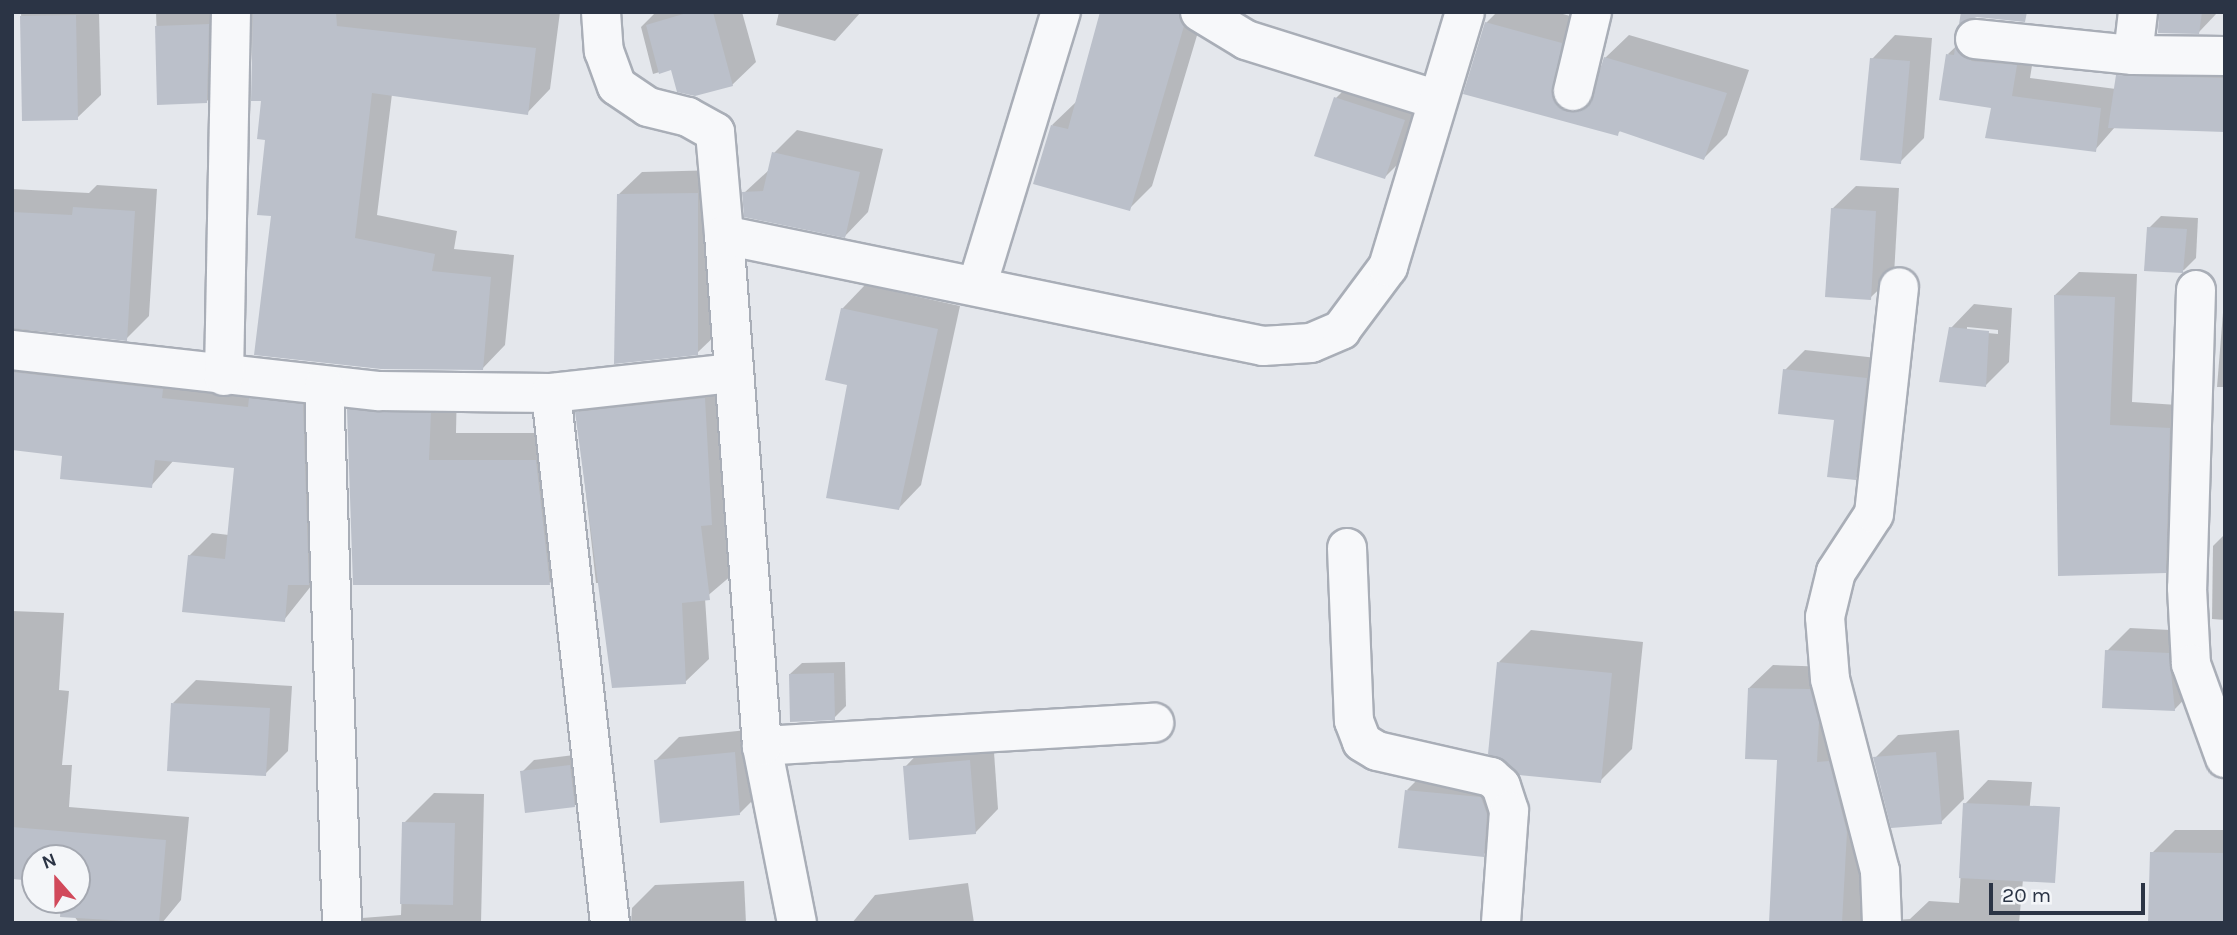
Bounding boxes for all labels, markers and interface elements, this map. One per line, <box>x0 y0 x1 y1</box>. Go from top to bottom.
north arrow <box>21 844 91 914</box>
text: N <box>39 849 59 874</box>
scale bar <box>1992 869 2148 913</box>
text: 20 m <box>2002 883 2051 907</box>

